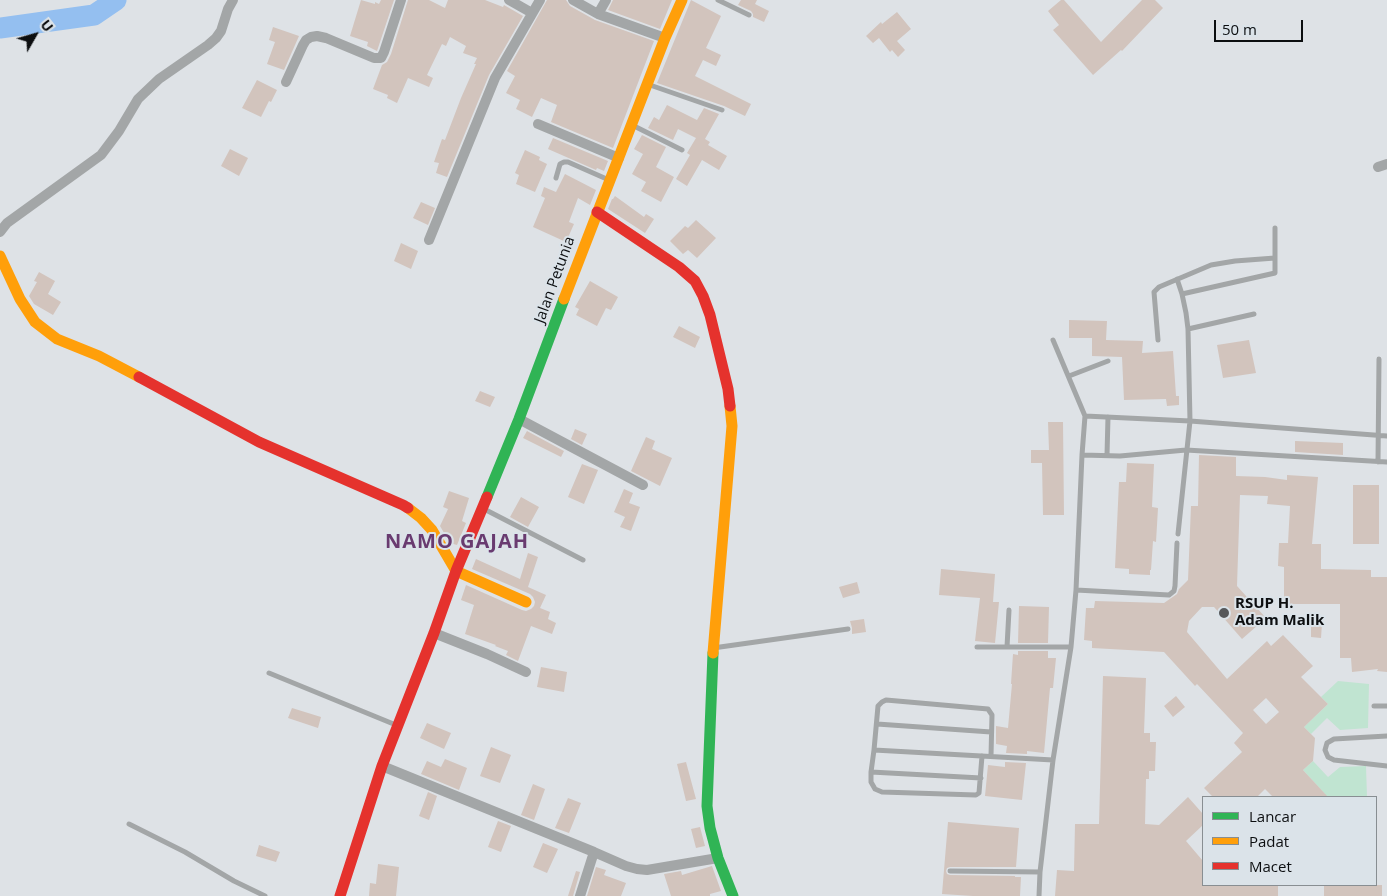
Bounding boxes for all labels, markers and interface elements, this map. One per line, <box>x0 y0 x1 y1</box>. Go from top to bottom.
north arrow <box>10 10 60 60</box>
scale bar <box>1217 10 1306 42</box>
text: U <box>36 15 58 35</box>
text: 50 m <box>1222 19 1257 39</box>
street label: Jalan Petunia <box>531 234 579 326</box>
district label: NAMO GAJAH <box>384 530 530 554</box>
place label: RSUP H. Adam Malik <box>1235 595 1324 630</box>
marker: RSUP H. Adam Malik <box>1217 606 1231 620</box>
legend <box>1202 796 1377 886</box>
text: Lancar <box>1249 806 1296 826</box>
text: Padat <box>1249 831 1289 851</box>
text: Macet <box>1249 856 1292 876</box>

